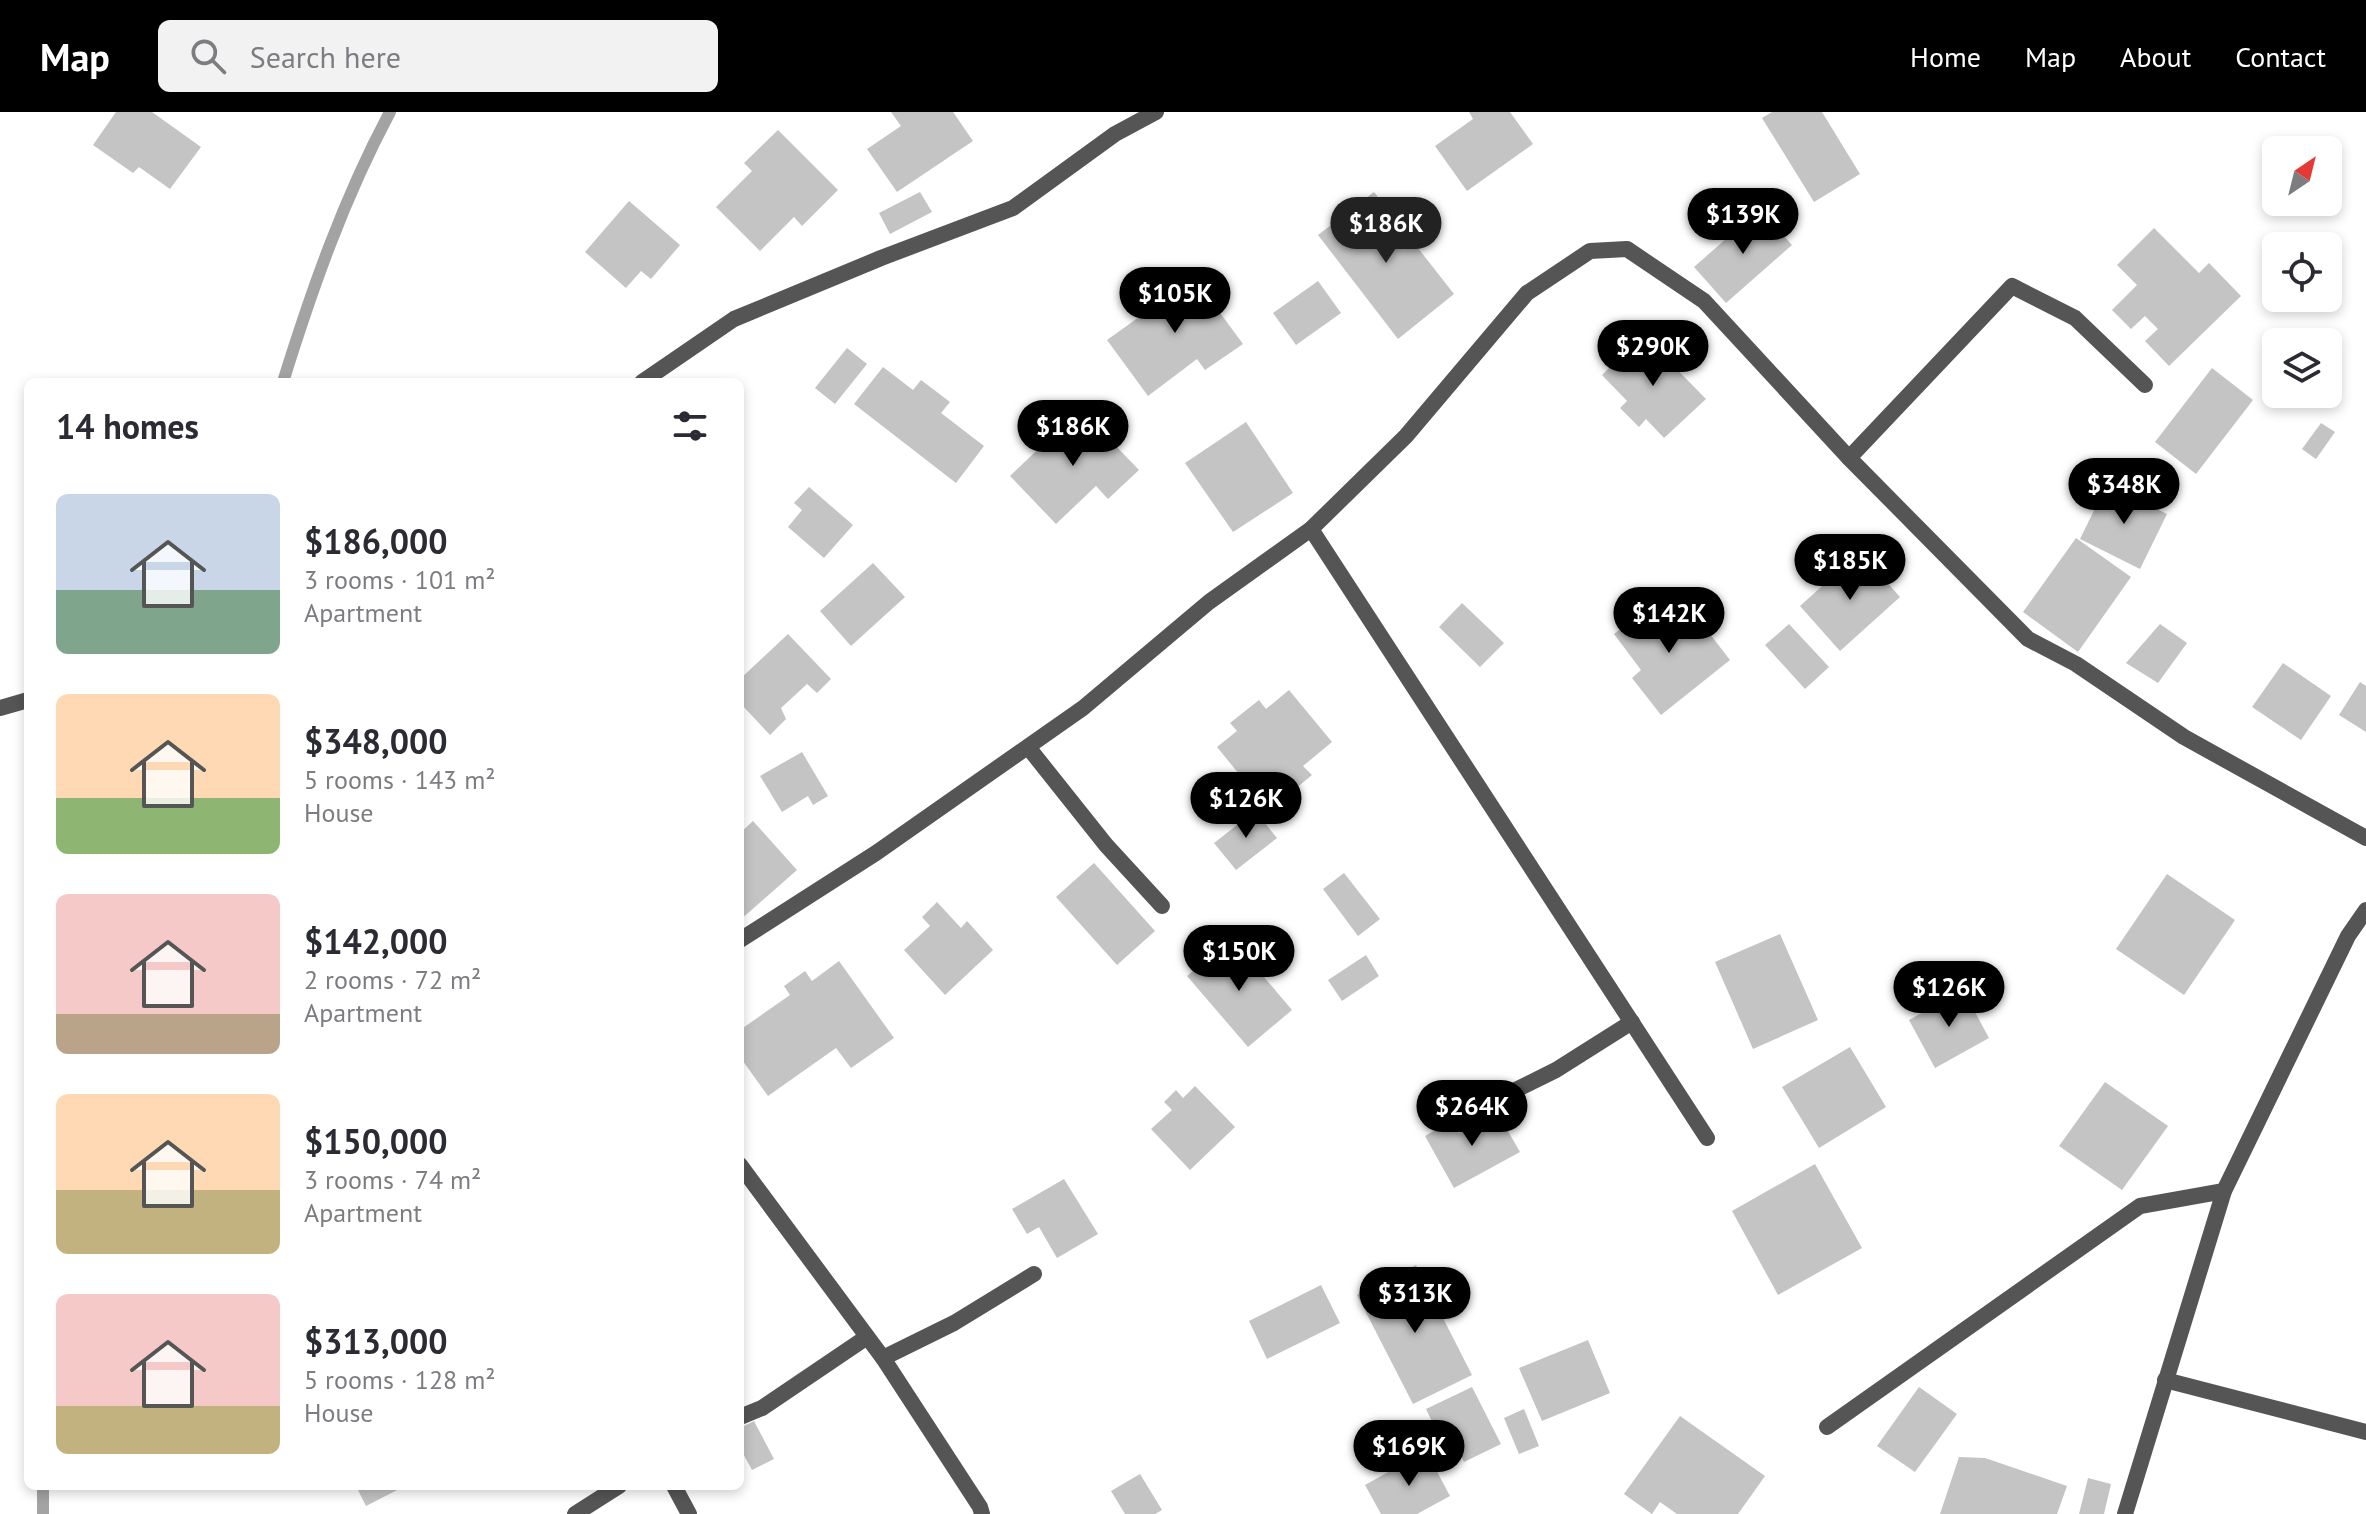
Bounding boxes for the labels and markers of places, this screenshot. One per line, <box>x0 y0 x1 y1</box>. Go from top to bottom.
pin: $139K <box>1687 188 1799 256</box>
pin: $186K <box>1330 197 1442 265</box>
pin: $105K <box>1119 267 1231 335</box>
pin: $290K <box>1597 320 1709 388</box>
pin: $186K <box>1017 400 1129 468</box>
pin: $348K <box>2068 458 2180 526</box>
pin: $185K <box>1794 534 1906 602</box>
pin: $142K <box>1613 587 1725 655</box>
pin: $126K <box>1190 772 1302 840</box>
pin: $150K <box>1183 925 1295 993</box>
pin: $126K <box>1893 961 2005 1029</box>
pin: $264K <box>1416 1080 1528 1148</box>
pin: $313K <box>1359 1267 1471 1335</box>
pin: $169K <box>1353 1420 1465 1488</box>

